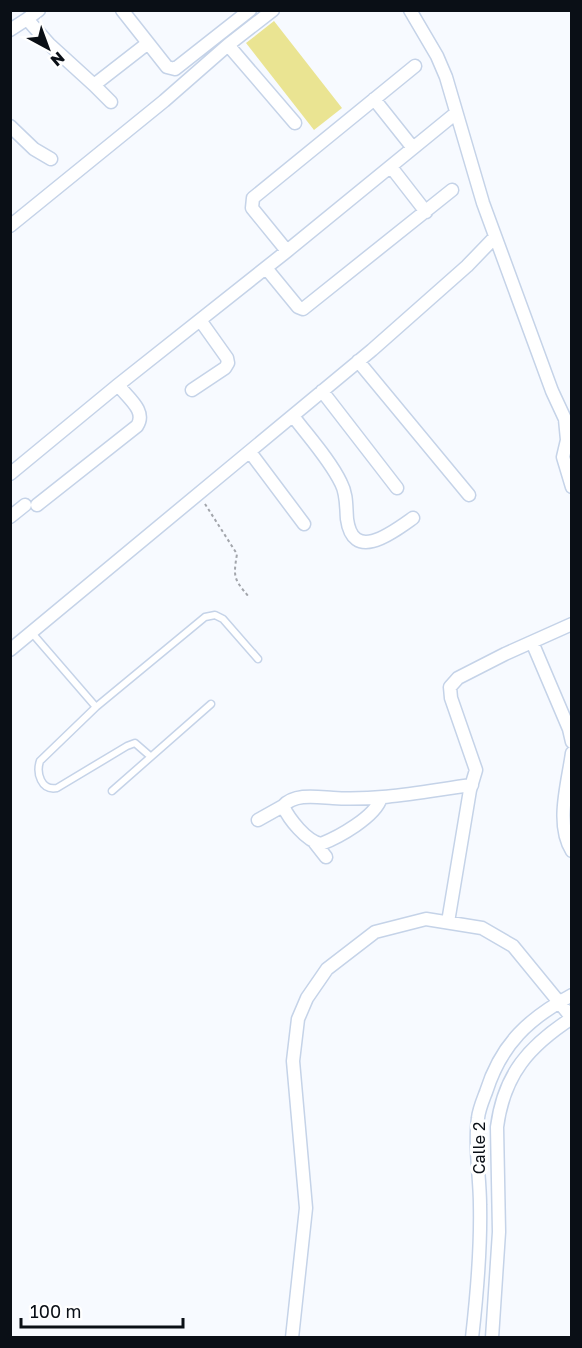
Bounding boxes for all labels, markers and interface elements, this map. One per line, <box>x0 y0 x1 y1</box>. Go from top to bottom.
north arrow <box>18 18 78 78</box>
text: N <box>47 48 69 71</box>
street label: Calle 2 <box>469 1122 489 1174</box>
scale bar <box>21 1291 183 1329</box>
text: 100 m <box>30 1300 81 1322</box>

